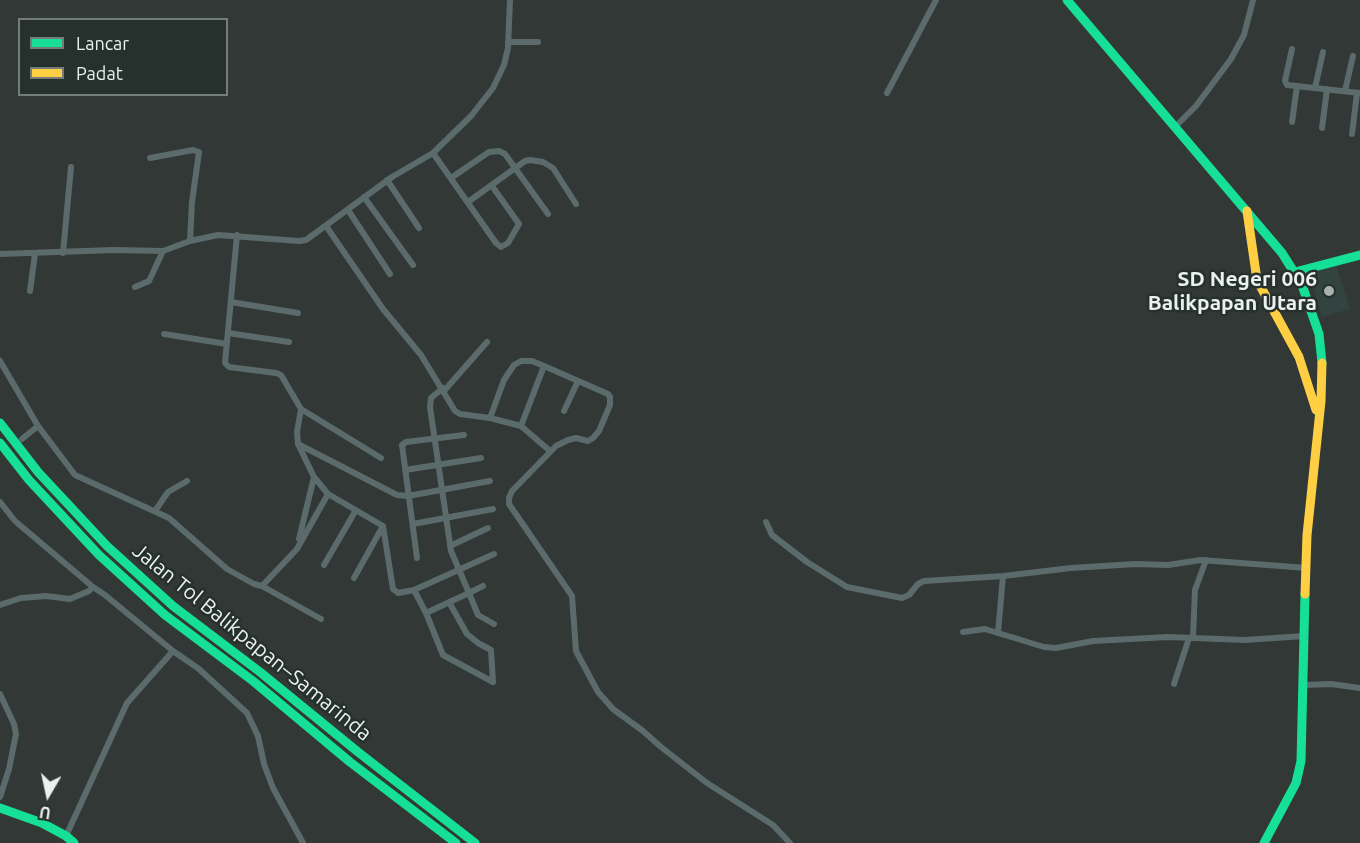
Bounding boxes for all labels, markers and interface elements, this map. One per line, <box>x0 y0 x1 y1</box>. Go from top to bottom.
legend <box>18 18 228 96</box>
text: Lancar <box>76 33 129 53</box>
text: Padat <box>76 63 123 83</box>
place label: SD Negeri 006 Balikpapan Utara <box>1148 266 1317 316</box>
marker: SD Negeri 006 Balikpapan Utara <box>1322 284 1336 298</box>
street label: Jalan Tol Balikpapan–Samarinda <box>127 538 377 746</box>
north arrow <box>18 765 78 825</box>
text: U <box>38 803 52 823</box>

